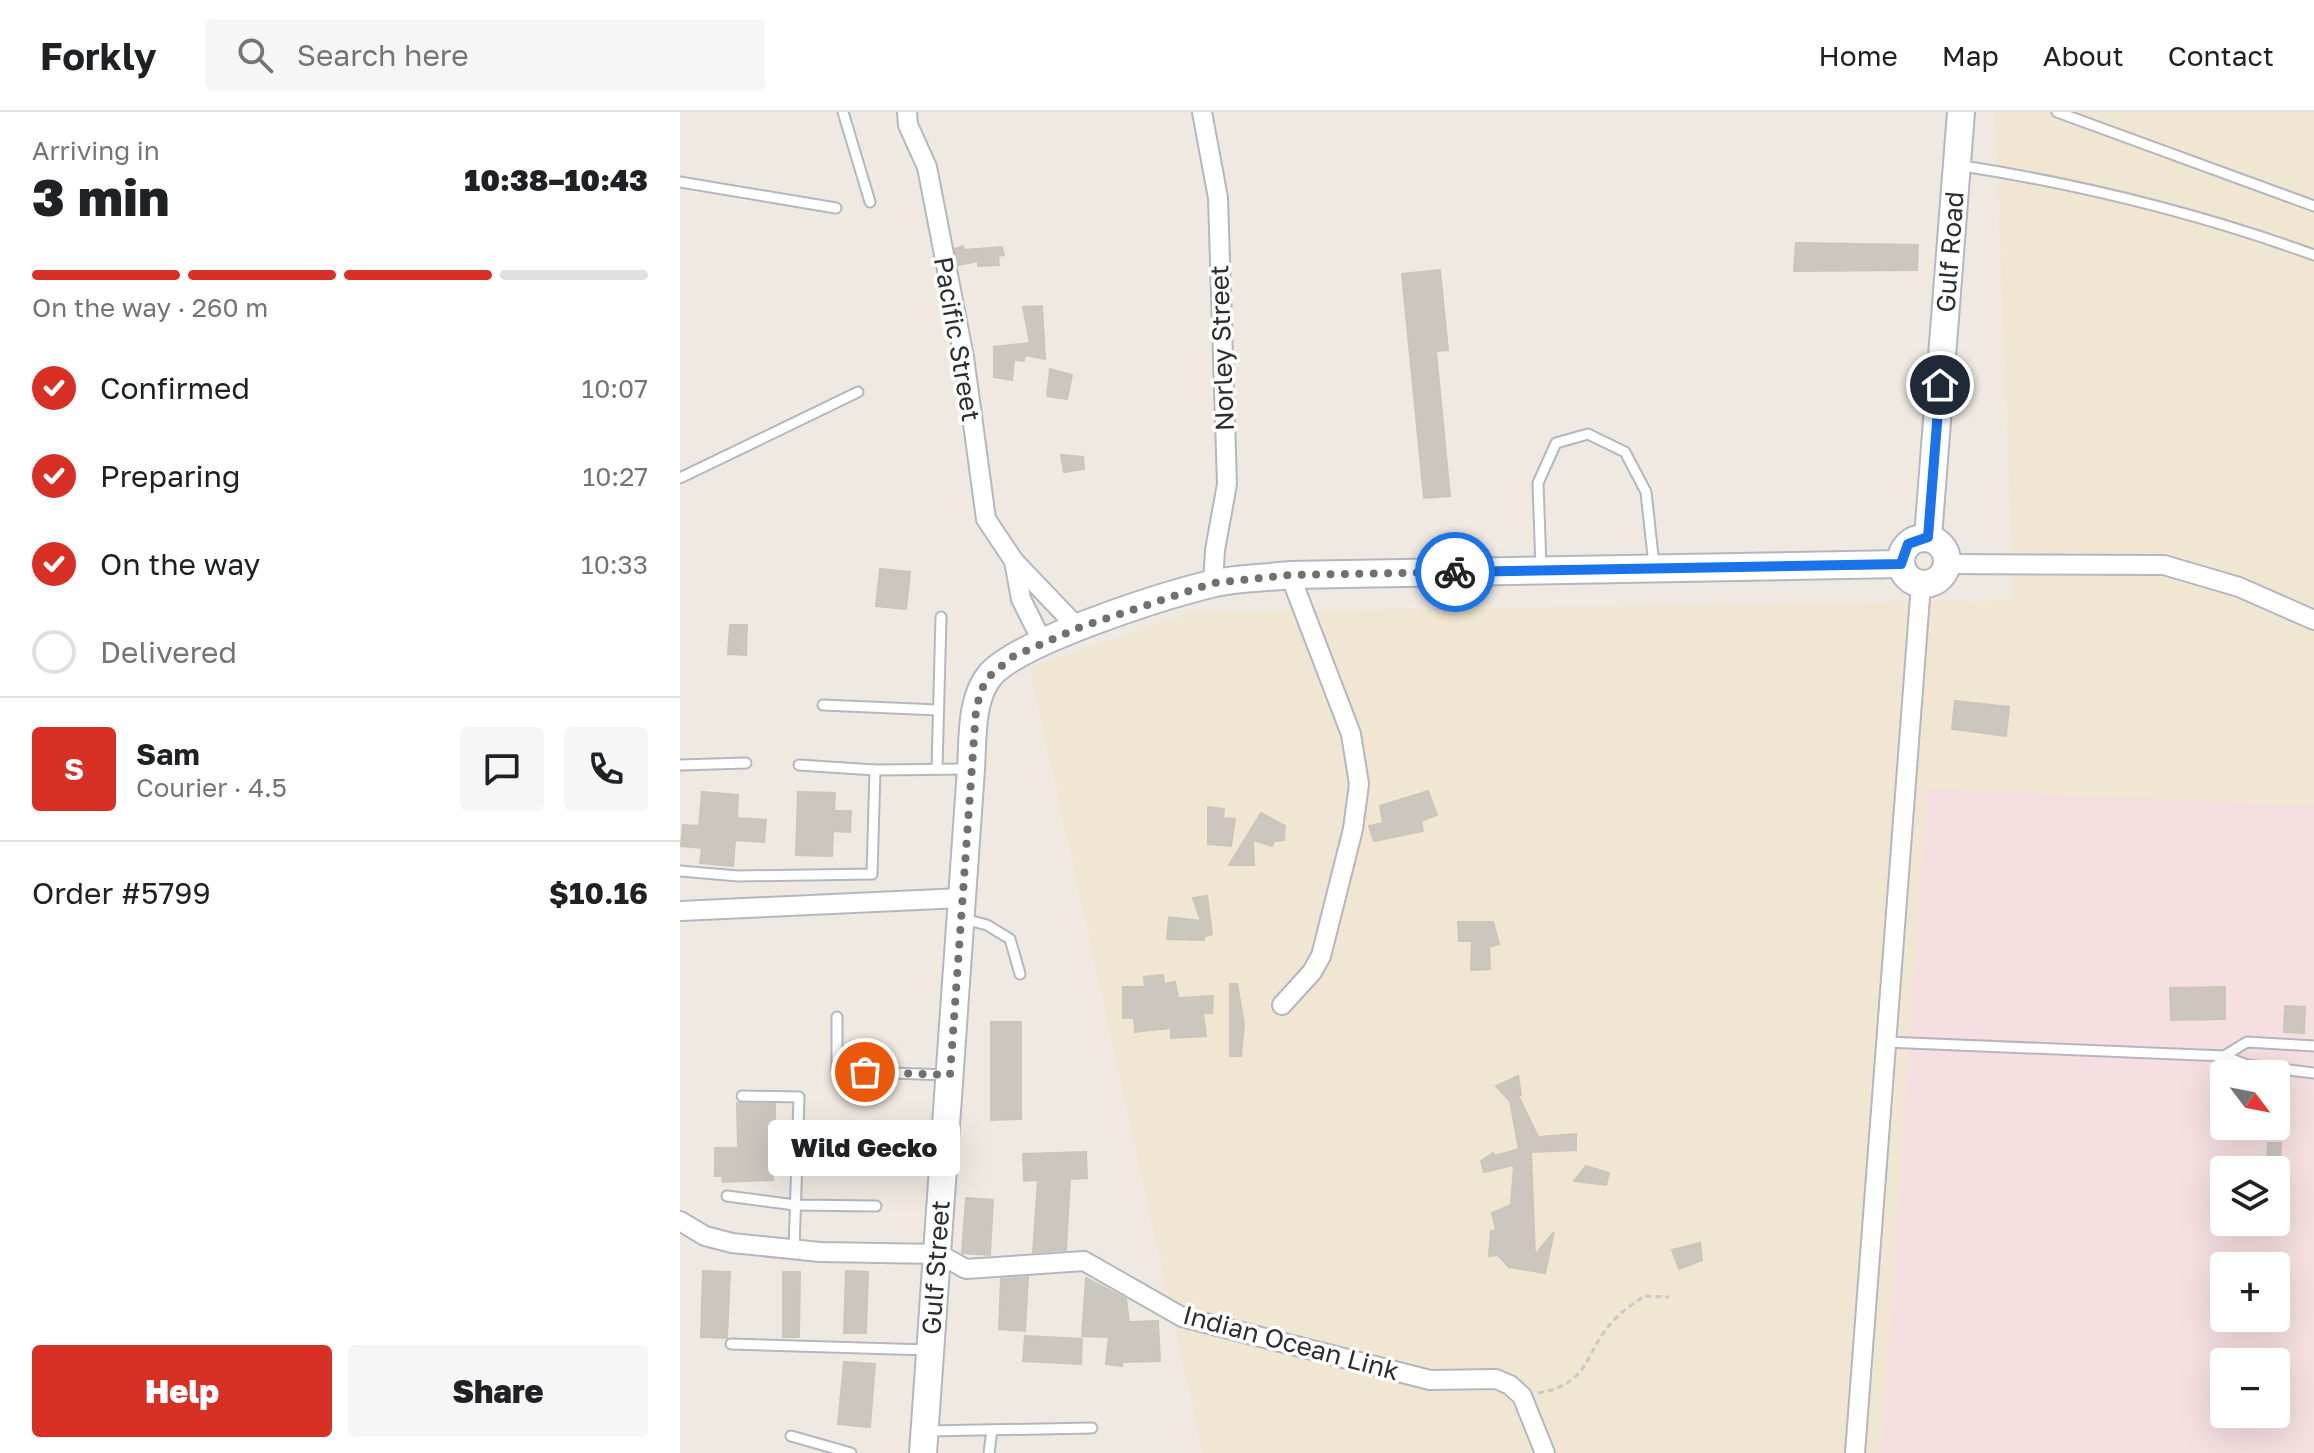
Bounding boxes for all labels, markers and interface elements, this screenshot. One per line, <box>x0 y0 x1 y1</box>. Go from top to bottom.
search box <box>205 19 765 91</box>
text: Forkly <box>40 33 157 78</box>
icon: search <box>233 33 277 77</box>
text: Search here <box>297 37 469 73</box>
text: Home <box>1819 39 1898 72</box>
text: Map <box>1942 39 1999 72</box>
text: About <box>2043 39 2124 72</box>
text: Contact <box>2168 39 2274 72</box>
text: Arriving in <box>32 135 160 166</box>
text: 10:38–10:43 <box>464 162 648 198</box>
text: 3 min <box>32 165 169 227</box>
street label: Gulf Road <box>1929 190 1970 314</box>
street label: Pacific Street <box>928 254 987 424</box>
street label: Norley Street <box>1203 264 1240 432</box>
text: On the way · 260 m <box>32 292 268 323</box>
pin <box>1906 351 1974 419</box>
icon: home <box>1918 363 1962 407</box>
icon: check <box>32 366 76 410</box>
text: Confirmed <box>100 370 250 406</box>
text: 10:07 <box>582 373 648 404</box>
icon: check <box>32 454 76 498</box>
text: Preparing <box>100 458 241 494</box>
text: 10:27 <box>583 461 648 492</box>
courier <box>1415 532 1495 612</box>
icon: check <box>32 542 76 586</box>
text: On the way <box>100 546 260 582</box>
text: 10:33 <box>581 549 648 580</box>
icon: bike <box>1433 550 1477 594</box>
text: Delivered <box>100 634 237 670</box>
button: chat <box>460 727 544 811</box>
button: phone <box>564 727 648 811</box>
text: Sam <box>136 736 200 772</box>
text: S <box>64 751 84 787</box>
text: Courier · 4.5 <box>136 772 287 803</box>
text: Order #5799 <box>32 875 211 911</box>
text: $10.16 <box>549 875 648 911</box>
pin <box>831 1038 899 1106</box>
icon: bag <box>843 1050 887 1094</box>
north arrow <box>2210 1060 2290 1140</box>
map controls <box>2210 1060 2290 1428</box>
callout: Wild Gecko <box>769 1120 961 1176</box>
text: Wild Gecko <box>791 1132 937 1163</box>
button: layers <box>2210 1156 2290 1236</box>
street label: Gulf Street <box>915 1199 956 1336</box>
button: + <box>2210 1252 2290 1332</box>
street label: Indian Ocean Link <box>1180 1299 1403 1386</box>
button: Help <box>32 1345 332 1437</box>
button: Share <box>348 1345 648 1437</box>
button: − <box>2210 1348 2290 1428</box>

